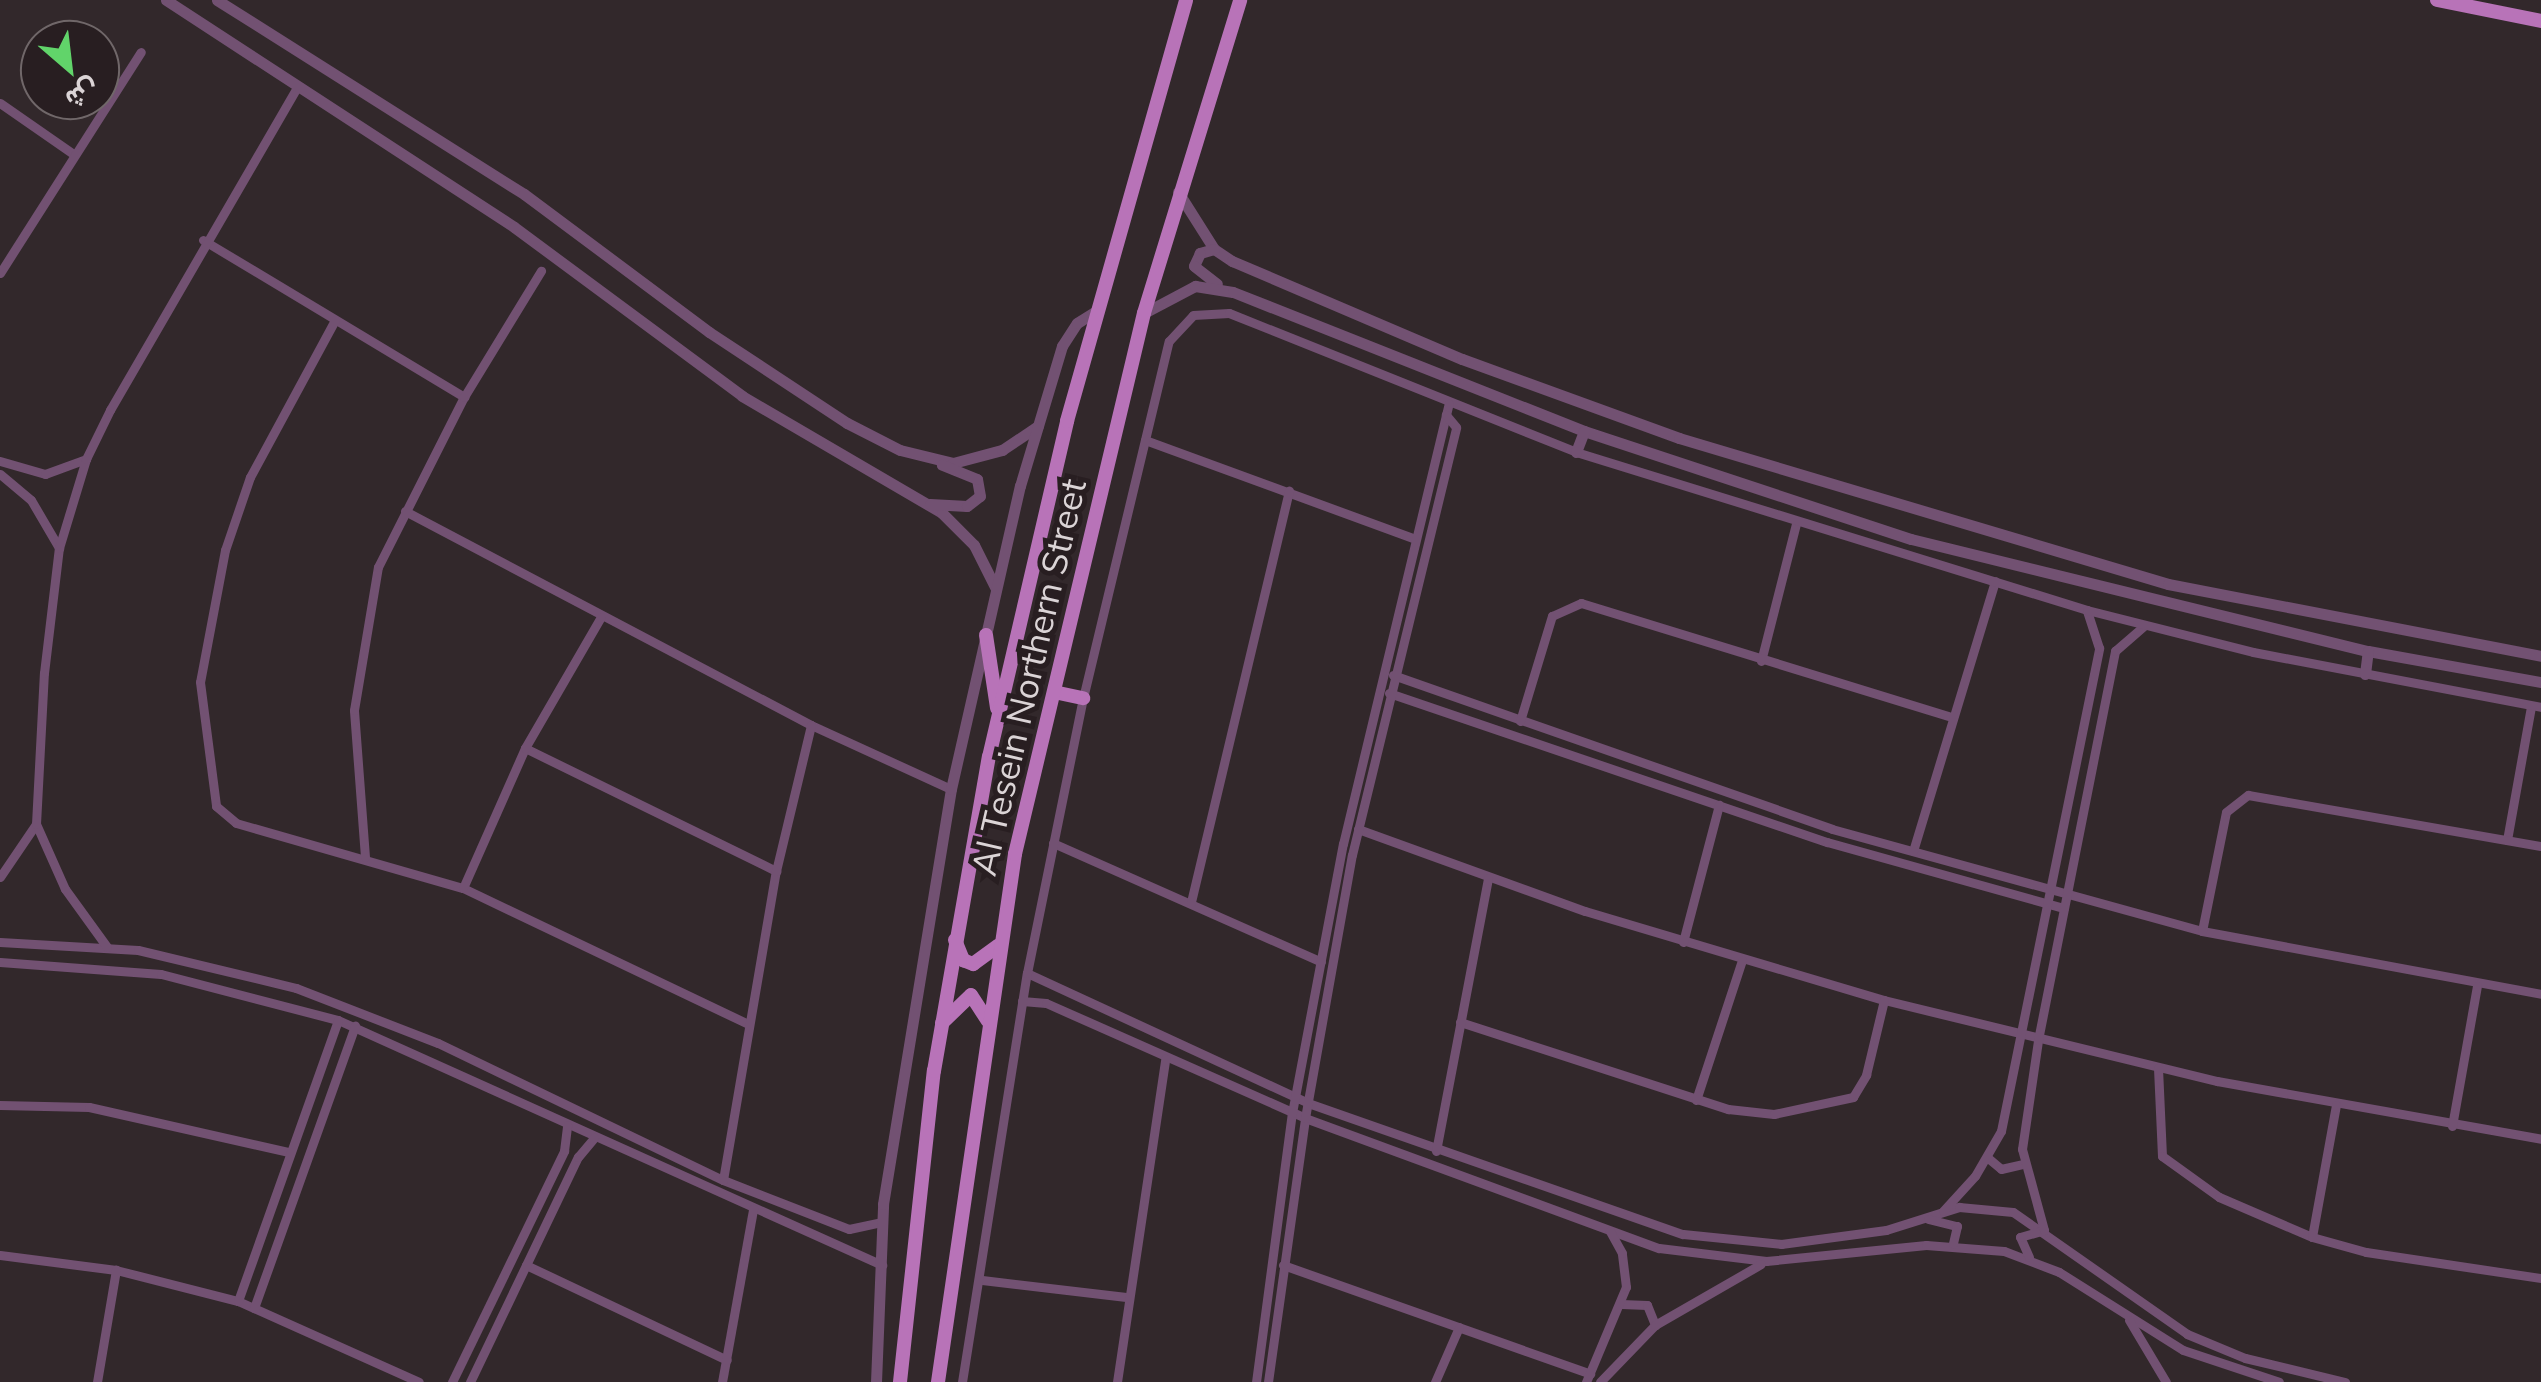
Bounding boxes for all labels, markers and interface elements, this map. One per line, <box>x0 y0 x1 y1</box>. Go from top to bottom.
north arrow <box>20 20 120 120</box>
text: ش <box>60 72 106 119</box>
street label: Al Tesein Northern Street <box>962 475 1094 879</box>

